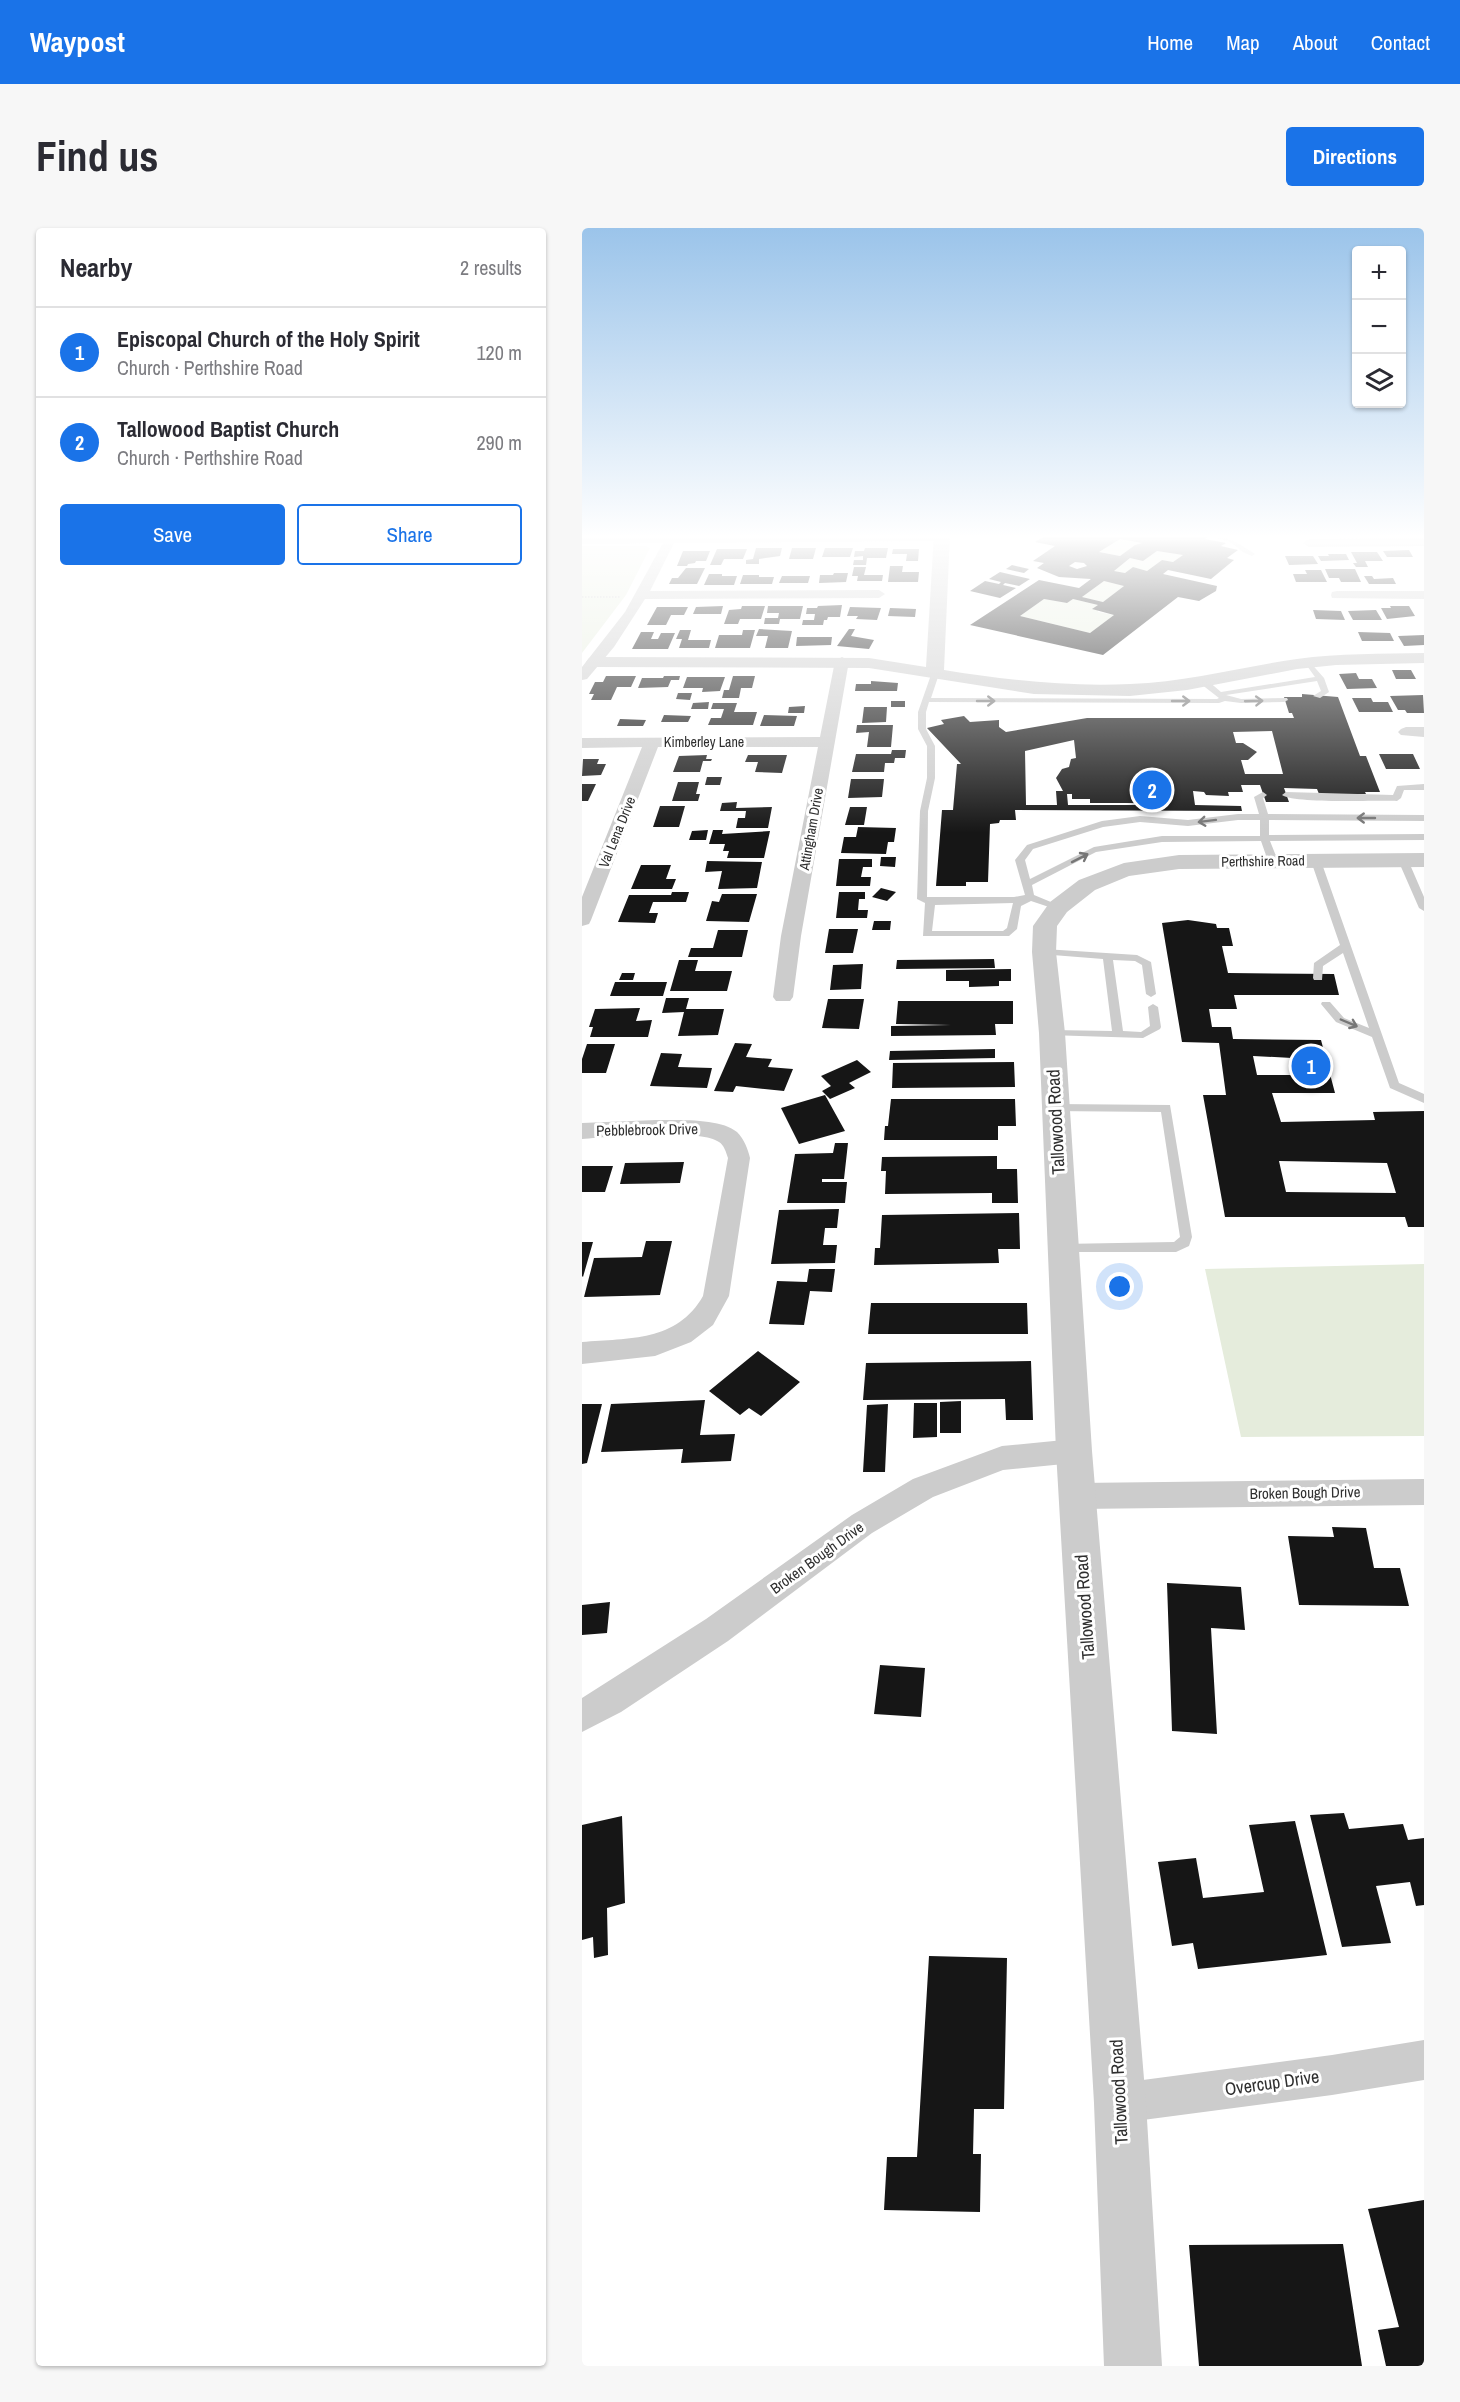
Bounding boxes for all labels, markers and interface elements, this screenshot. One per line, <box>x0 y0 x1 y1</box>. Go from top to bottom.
text: Waypost <box>30 23 125 61</box>
text: Home <box>1147 28 1193 57</box>
text: Map <box>1226 28 1260 57</box>
text: About <box>1293 28 1338 57</box>
text: Contact <box>1371 28 1430 57</box>
button: Directions <box>1286 127 1424 186</box>
text: Find us <box>36 128 158 184</box>
map controls <box>1352 246 1406 408</box>
button: + <box>1352 246 1406 300</box>
text: Nearby <box>60 250 132 285</box>
text: 2 results <box>460 254 522 281</box>
button: − <box>1352 300 1406 354</box>
text: Episcopal Church of the Holy Spirit <box>117 324 420 354</box>
text: 1 <box>75 339 84 366</box>
text: 120 m <box>476 339 522 366</box>
text: Church · Perthshire Road <box>117 354 303 381</box>
button: layers <box>1352 354 1406 408</box>
text: Tallowood Baptist Church <box>117 414 339 444</box>
text: 2 <box>75 429 84 456</box>
text: 290 m <box>476 429 522 456</box>
text: Church · Perthshire Road <box>117 444 303 471</box>
button: Save <box>60 504 285 565</box>
button: Share <box>297 504 522 565</box>
one-way arrow <box>975 695 995 707</box>
one-way arrow <box>1170 695 1190 707</box>
one-way arrow <box>1243 695 1263 707</box>
street label: Kimberley Lane <box>664 733 744 751</box>
pin: 2 <box>1132 768 1172 812</box>
street label: Attingham Drive <box>795 787 827 872</box>
street label: Val Lena Drive <box>595 794 639 870</box>
one-way arrow <box>1356 812 1376 824</box>
one-way arrow <box>1197 816 1217 827</box>
one-way arrow <box>1070 851 1088 863</box>
street label: Perthshire Road <box>1221 851 1305 871</box>
one-way arrow <box>1339 1018 1357 1030</box>
pin: 1 <box>1292 1044 1330 1088</box>
street label: Tallowood Road <box>1040 1069 1071 1175</box>
street label: Pebblebrook Drive <box>596 1118 698 1141</box>
your location <box>1105 1272 1134 1301</box>
street label: Broken Bough Drive <box>1249 1481 1361 1504</box>
street label: Broken Bough Drive <box>766 1516 868 1599</box>
street label: Tallowood Road <box>1068 1554 1101 1660</box>
street label: Tallowood Road <box>1103 2039 1134 2145</box>
street label: Overcup Drive <box>1223 2064 1321 2102</box>

